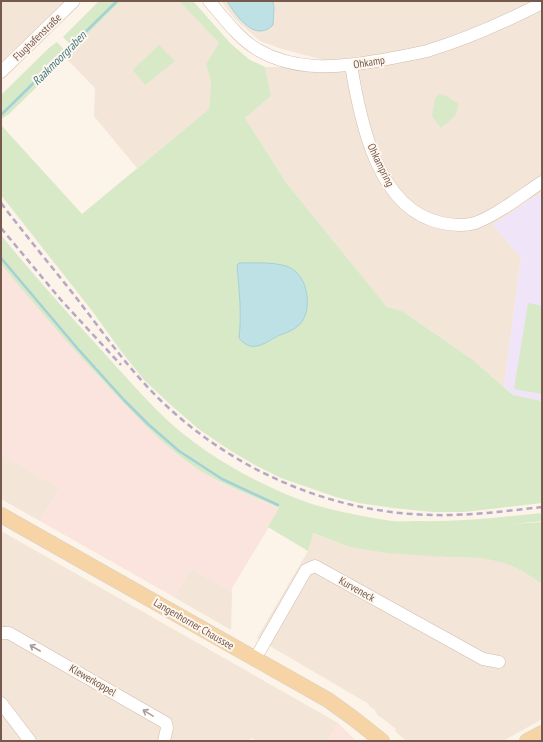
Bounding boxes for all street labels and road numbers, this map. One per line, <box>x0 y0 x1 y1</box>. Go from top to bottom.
street label: Flughafenstraße <box>10 10 65 64</box>
street label: Ohkamp <box>352 53 386 71</box>
street label: Ohkampring <box>365 141 398 189</box>
street label: Kurveneck <box>336 573 378 605</box>
street label: Langenhorner Chaussee <box>151 595 237 653</box>
street label: Klewerkoppel <box>67 661 119 699</box>

